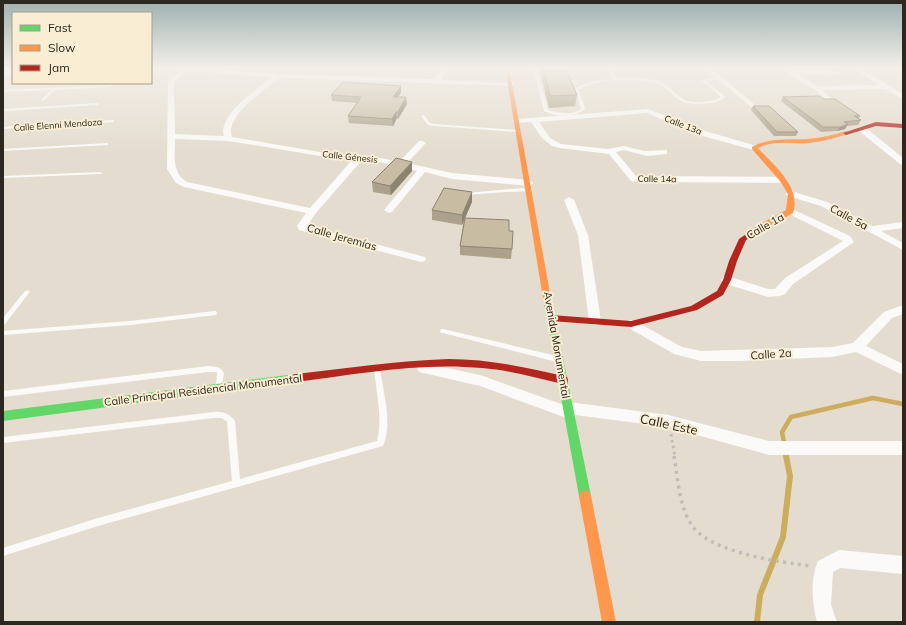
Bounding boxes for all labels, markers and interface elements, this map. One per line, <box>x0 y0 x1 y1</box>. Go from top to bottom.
legend <box>12 12 152 84</box>
text: Fast <box>48 20 72 35</box>
text: Slow <box>48 40 76 55</box>
text: Jam <box>48 60 70 75</box>
street label: Calle 13a <box>663 112 703 137</box>
street label: Calle Elenni Mendoza <box>13 116 103 133</box>
street label: Calle Génesis <box>322 148 378 165</box>
street label: Calle 14a <box>637 173 677 184</box>
street label: Calle 5a <box>828 201 870 233</box>
street label: Calle 1a <box>744 210 786 242</box>
street label: Calle Jeremías <box>306 220 378 254</box>
street label: Avenida Monumental <box>541 290 573 400</box>
street label: Calle 2a <box>750 346 792 362</box>
street label: Calle Principal Residencial Monumental <box>103 371 303 409</box>
street label: Calle Este <box>639 410 699 438</box>

